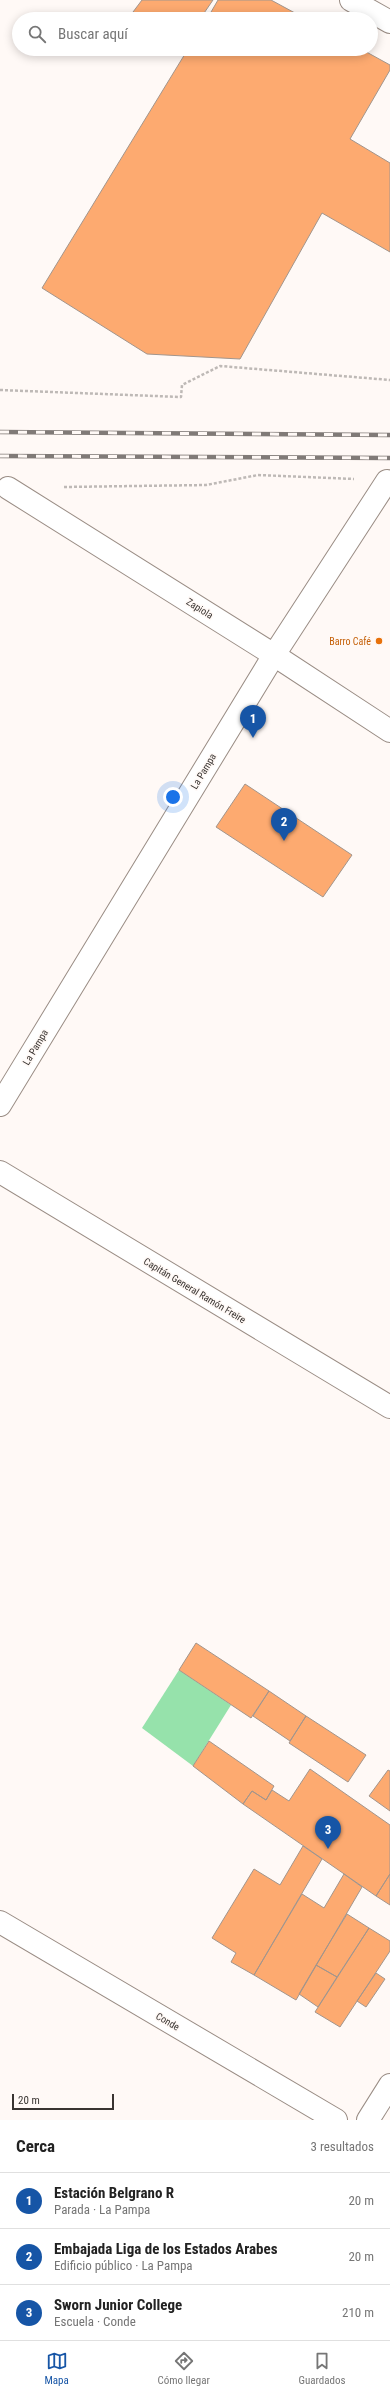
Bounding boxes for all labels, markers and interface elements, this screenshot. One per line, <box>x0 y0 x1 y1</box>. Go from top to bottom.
search box <box>12 12 378 56</box>
icon: search <box>26 23 48 45</box>
text: Buscar aquí <box>58 25 128 43</box>
street label: Zapiola <box>184 596 215 621</box>
place label: Barro Café <box>329 636 371 647</box>
marker: Barro Café <box>374 636 384 646</box>
pin: 1 <box>240 705 266 738</box>
street label: La Pampa <box>189 751 218 791</box>
your location <box>163 787 183 807</box>
pin: 2 <box>271 808 297 841</box>
street label: La Pampa <box>21 1027 50 1067</box>
street label: Capitán General Ramón Freire <box>142 1256 248 1325</box>
pin: 3 <box>315 1816 341 1849</box>
street label: Conde <box>154 2010 182 2033</box>
scale bar <box>12 2092 114 2111</box>
text: 20 m <box>18 2094 40 2107</box>
text: Cerca <box>16 2136 55 2156</box>
text: 3 resultados <box>310 2139 374 2154</box>
text: Estación Belgrano R <box>54 2184 174 2202</box>
text: 1 <box>26 2193 32 2208</box>
text: 20 m <box>348 2193 374 2208</box>
text: Parada · La Pampa <box>54 2202 150 2217</box>
text: Embajada Liga de los Estados Arabes <box>54 2240 278 2258</box>
text: 2 <box>26 2249 32 2264</box>
text: 20 m <box>348 2249 374 2264</box>
text: Edificio público · La Pampa <box>54 2258 193 2273</box>
text: Sworn Junior College <box>54 2296 182 2314</box>
text: 3 <box>26 2305 32 2320</box>
text: 210 m <box>342 2305 374 2320</box>
text: Escuela · Conde <box>54 2314 136 2329</box>
tab: Mapa <box>44 2350 69 2387</box>
tab: Cómo llegar <box>157 2350 210 2387</box>
tab: Guardados <box>299 2350 346 2387</box>

